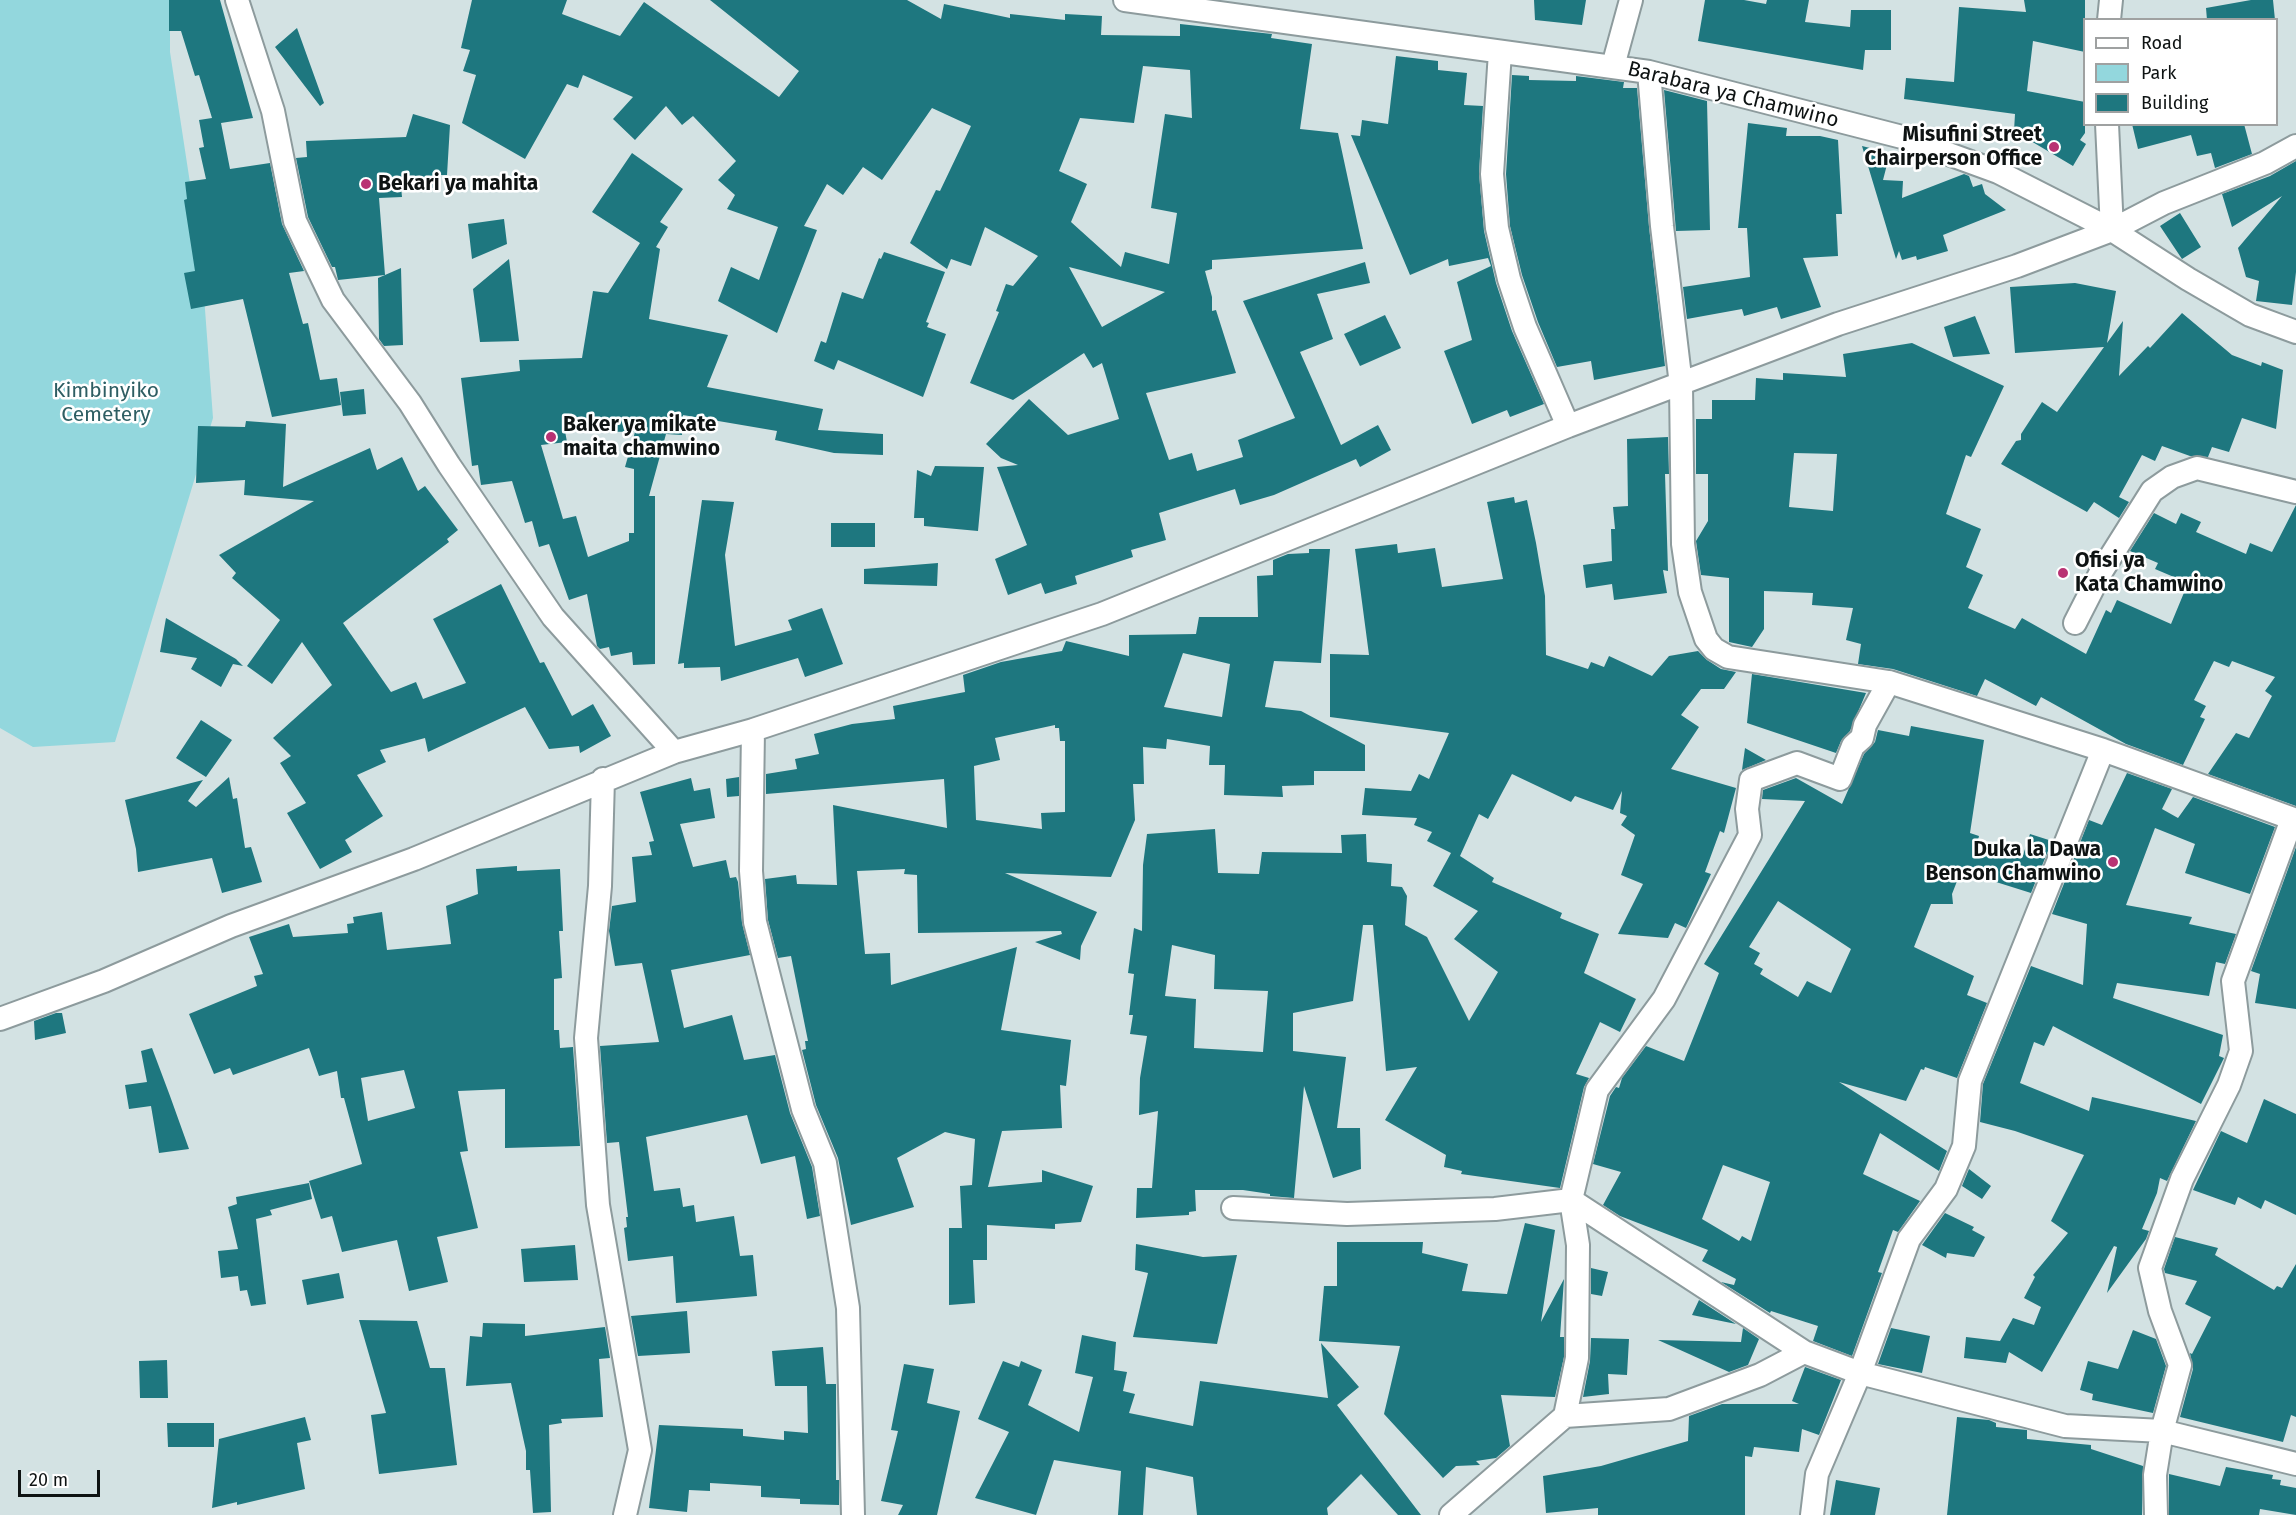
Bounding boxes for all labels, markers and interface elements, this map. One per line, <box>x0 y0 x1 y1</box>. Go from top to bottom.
legend <box>2083 18 2278 126</box>
text: Road <box>2141 32 2183 54</box>
street label: Barabara ya Chamwino <box>1625 57 1841 133</box>
text: Park <box>2141 62 2176 84</box>
text: Building <box>2141 92 2208 114</box>
place label: Misufini Street Chairperson Office <box>1865 122 2042 172</box>
marker: Misufini Street Chairperson Office <box>2047 140 2061 154</box>
place label: Bekari ya mahita <box>378 171 538 197</box>
marker: Bekari ya mahita <box>359 177 373 191</box>
park label: Kimbinyiko Cemetery <box>53 378 159 428</box>
place label: Baker ya mikate maita chamwino <box>563 412 720 462</box>
marker: Baker ya mikate maita chamwino <box>544 430 558 444</box>
place label: Ofisi ya Kata Chamwino <box>2075 548 2223 598</box>
marker: Ofisi ya Kata Chamwino <box>2056 566 2070 580</box>
place label: Duka la Dawa Benson Chamwino <box>1926 837 2101 887</box>
marker: Duka la Dawa Benson Chamwino <box>2106 855 2120 869</box>
scale bar <box>21 1458 104 1496</box>
text: 20 m <box>29 1469 68 1491</box>

